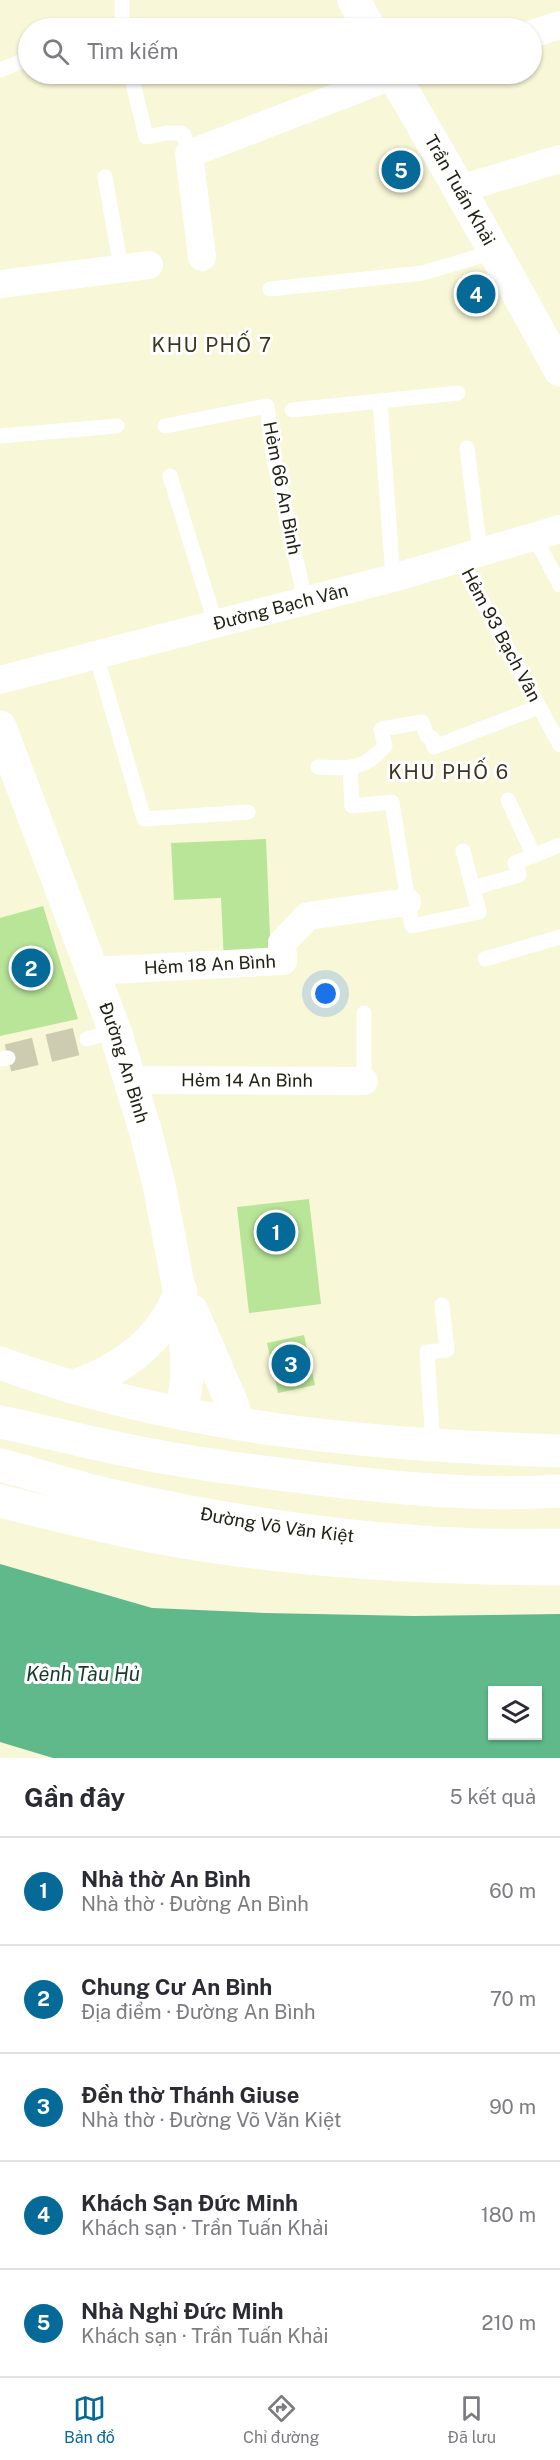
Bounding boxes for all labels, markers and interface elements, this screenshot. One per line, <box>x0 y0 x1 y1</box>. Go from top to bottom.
search box <box>18 18 542 84</box>
icon: search <box>39 35 72 68</box>
text: Tìm kiếm <box>87 38 178 64</box>
street label: Trần Tuấn Khải <box>420 131 500 249</box>
pin: 5 <box>382 148 420 192</box>
pin: 4 <box>456 272 496 316</box>
district label: KHU PHỐ 7 <box>152 330 272 357</box>
street label: Hẻm 66 An Bình <box>259 419 306 556</box>
street label: Hẻm 93 Bạch Vân <box>457 564 546 705</box>
street label: Đường Bạch Vân <box>211 579 350 634</box>
district label: KHU PHỐ 6 <box>388 757 510 784</box>
pin: 2 <box>12 946 51 990</box>
street label: Hẻm 18 An Bình <box>143 950 276 978</box>
your location <box>311 979 340 1008</box>
street label: Đường An Bình <box>95 999 153 1126</box>
street label: Hẻm 14 An Bình <box>181 1069 313 1091</box>
pin: 1 <box>256 1210 296 1254</box>
pin: 3 <box>272 1342 310 1386</box>
street label: Đường Võ Văn Kiệt <box>199 1503 355 1546</box>
water label: Kênh Tàu Hủ <box>26 1662 140 1686</box>
map controls <box>488 1686 542 1740</box>
button: layers <box>488 1686 542 1740</box>
text: Gần đây <box>24 1782 125 1813</box>
text: 5 kết quả <box>450 1785 536 1809</box>
text: Nhà thờ An Bình <box>81 1866 251 1892</box>
text: 1 <box>39 1879 48 1903</box>
text: 60 m <box>489 1879 536 1903</box>
text: Nhà thờ · Đường An Bình <box>81 1892 309 1916</box>
text: Chung Cư An Bình <box>81 1974 272 2000</box>
text: 2 <box>37 1987 50 2011</box>
text: 70 m <box>490 1987 536 2011</box>
text: Địa điểm · Đường An Bình <box>81 2000 316 2024</box>
text: Đền thờ Thánh Giuse <box>81 2082 299 2108</box>
text: 3 <box>37 2095 50 2119</box>
text: 90 m <box>489 2095 536 2119</box>
text: Nhà thờ · Đường Võ Văn Kiệt <box>81 2108 342 2132</box>
text: Khách Sạn Đức Minh <box>81 2190 298 2216</box>
text: 4 <box>37 2203 50 2227</box>
text: 180 m <box>481 2203 536 2227</box>
text: Khách sạn · Trần Tuấn Khải <box>81 2216 328 2240</box>
text: Nhà Nghỉ Đức Minh <box>81 2298 284 2324</box>
text: 5 <box>37 2311 50 2335</box>
text: 210 m <box>482 2311 536 2335</box>
text: Khách sạn · Trần Tuấn Khải <box>81 2324 328 2348</box>
tab: Bản đồ <box>64 2392 115 2447</box>
tab: Chỉ đường <box>243 2392 320 2447</box>
tab: Đã lưu <box>448 2392 496 2447</box>

